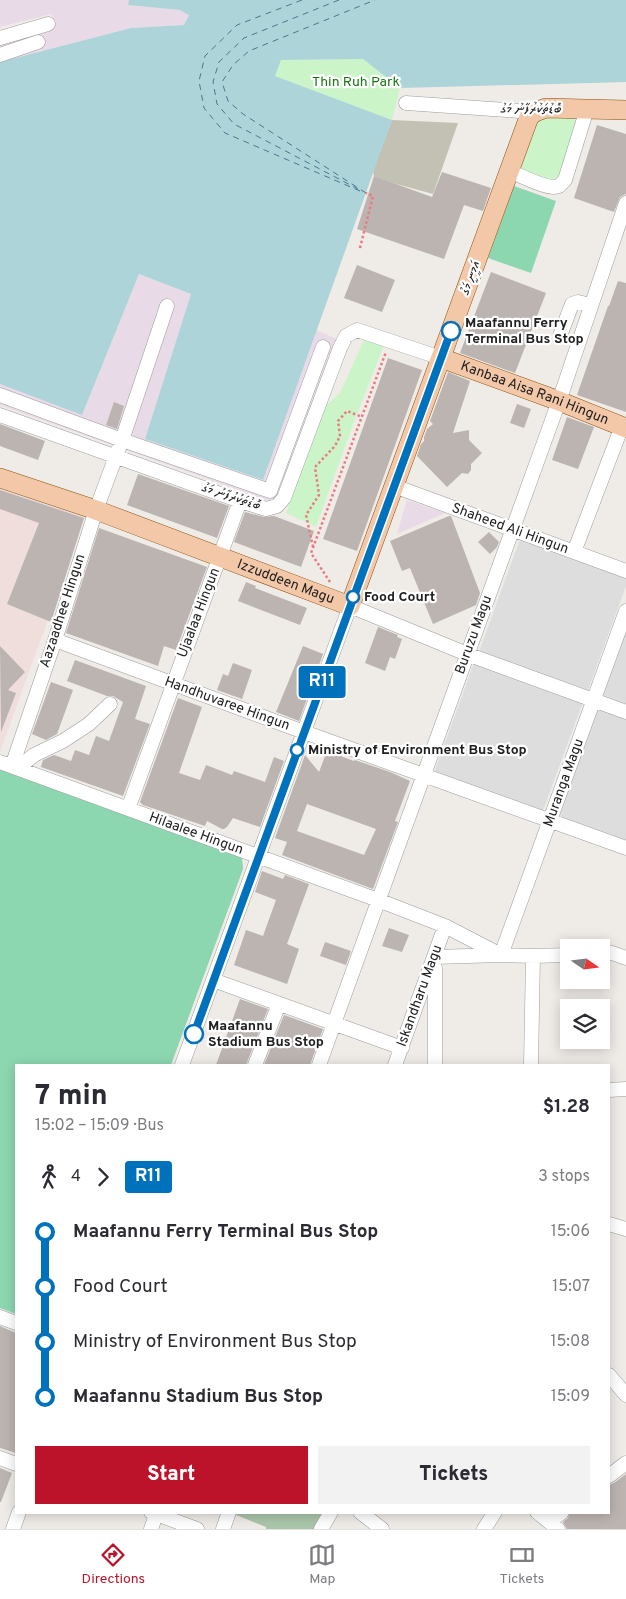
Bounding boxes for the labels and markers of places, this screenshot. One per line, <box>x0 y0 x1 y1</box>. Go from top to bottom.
place label: Maafannu Ferry Terminal Bus Stop <box>465 315 584 348</box>
marker: Maafannu Ferry Terminal Bus Stop <box>441 321 461 341</box>
place label: Food Court <box>364 589 435 606</box>
marker: Food Court <box>346 590 360 604</box>
place label: Ministry of Environment Bus Stop <box>308 742 527 759</box>
marker: Ministry of Environment Bus Stop <box>290 743 304 757</box>
place label: Maafannu Stadium Bus Stop <box>208 1018 324 1051</box>
marker: Maafannu Stadium Bus Stop <box>184 1024 204 1044</box>

